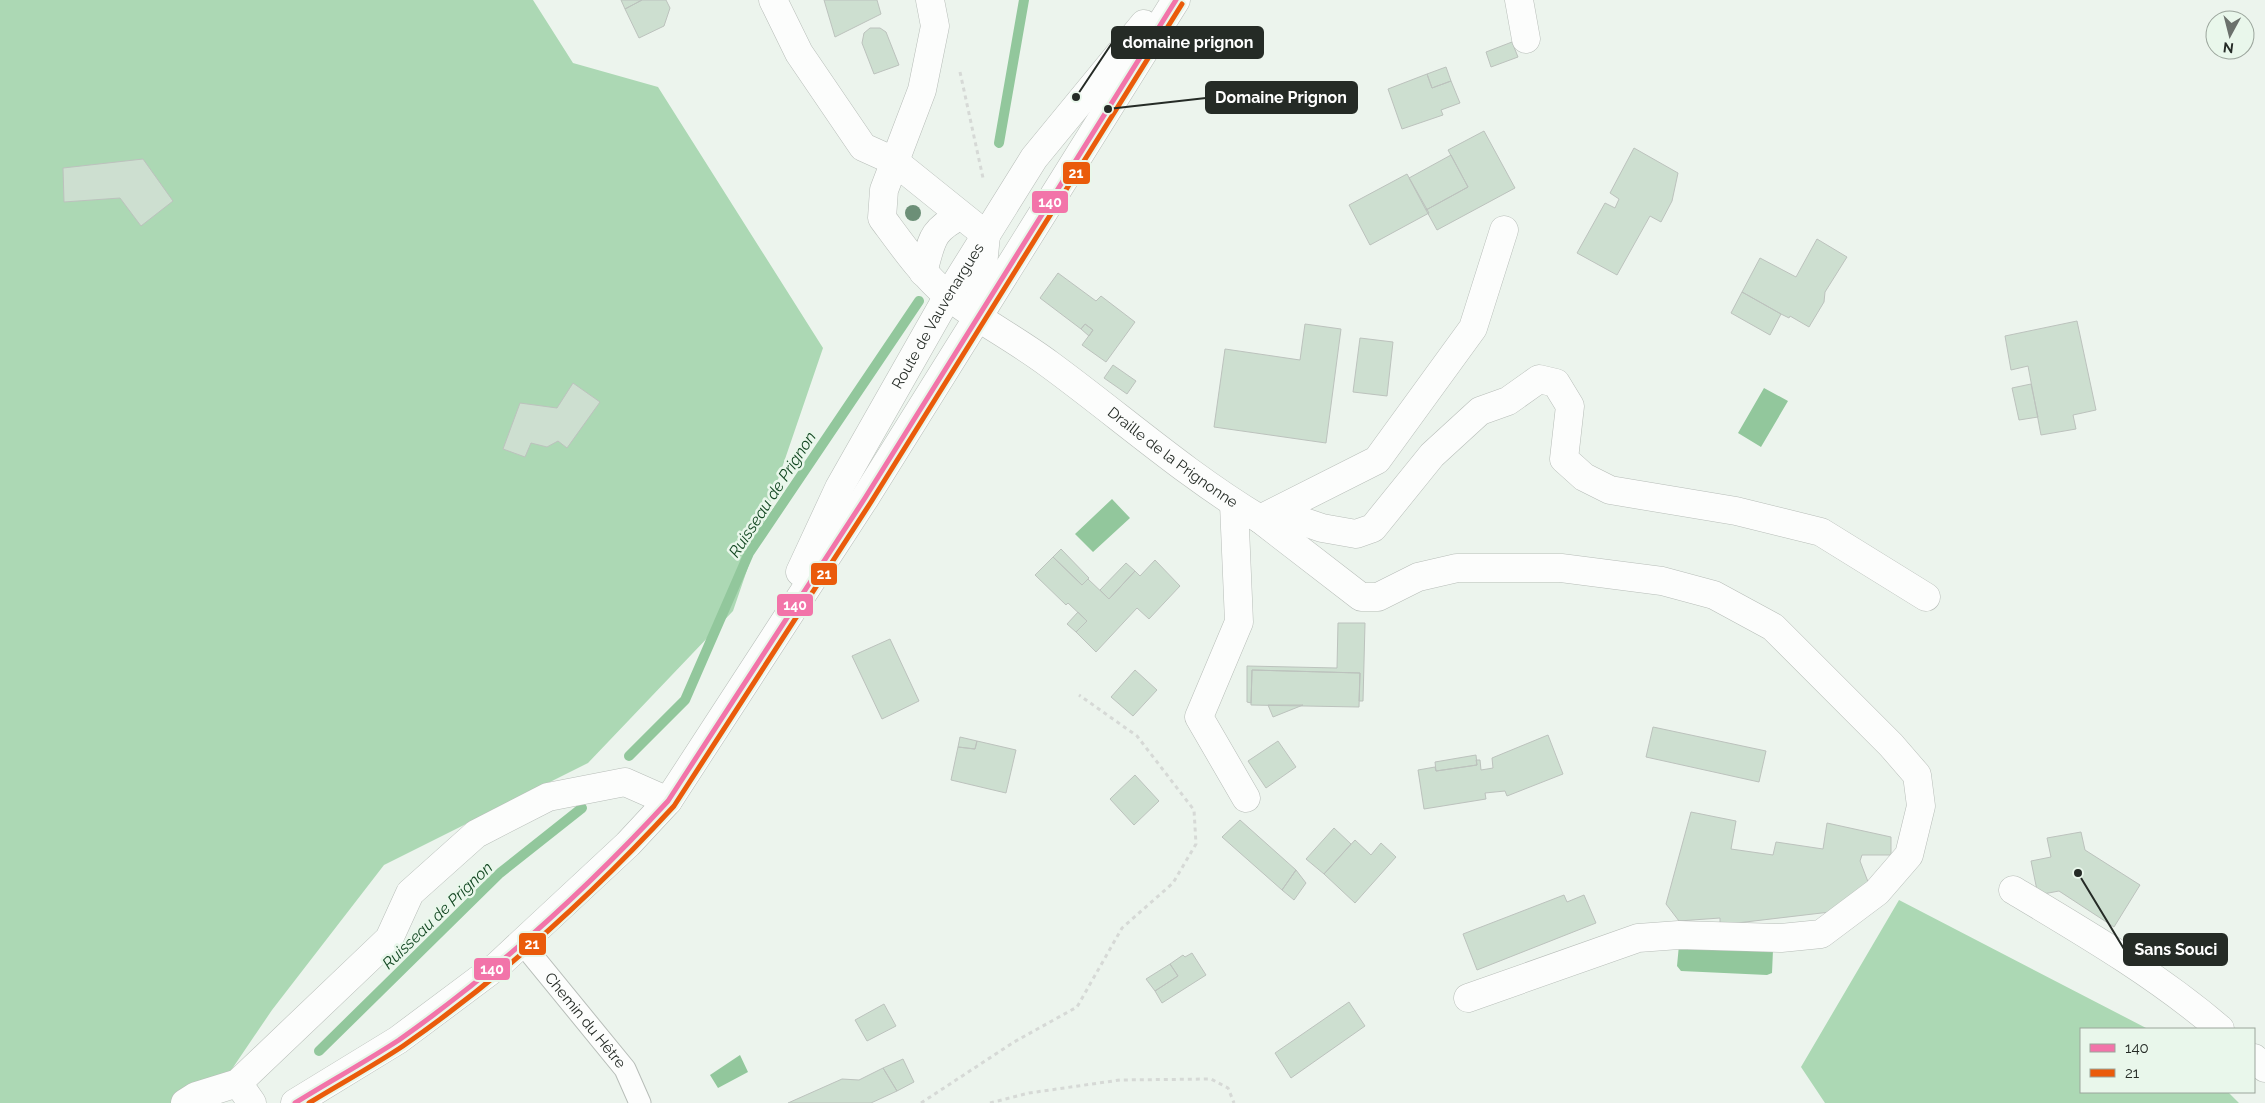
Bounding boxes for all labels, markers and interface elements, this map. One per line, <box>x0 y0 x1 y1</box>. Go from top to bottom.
north arrow <box>2205 10 2255 60</box>
callout: domaine prignon <box>1112 27 1263 58</box>
text: domaine prignon <box>1123 33 1253 52</box>
text: N <box>2222 39 2235 56</box>
callout: Domaine Prignon <box>1206 82 1357 113</box>
text: Domaine Prignon <box>1215 88 1347 107</box>
line badge: 21 <box>1062 161 1091 185</box>
text: 21 <box>1069 165 1083 181</box>
line badge: 140 <box>1031 190 1069 214</box>
text: 140 <box>1038 194 1062 210</box>
street label: Route de Vauvenargues <box>888 240 988 392</box>
street label: Draille de la Prignonne <box>1104 403 1241 512</box>
water label: Ruisseau de Prignon <box>725 428 820 561</box>
line badge: 21 <box>810 562 838 586</box>
text: 21 <box>817 566 831 582</box>
line badge: 140 <box>776 593 814 617</box>
text: 140 <box>783 597 807 613</box>
water label: Ruisseau de Prignon <box>378 858 496 973</box>
line badge: 21 <box>518 932 547 956</box>
callout: Sans Souci <box>2124 934 2227 965</box>
text: 21 <box>525 936 539 952</box>
text: Sans Souci <box>2135 940 2217 959</box>
line badge: 140 <box>473 957 511 981</box>
text: 140 <box>480 961 504 977</box>
street label: Chemin du Hêtre <box>541 969 630 1072</box>
legend <box>2080 1028 2255 1093</box>
text: 140 <box>2125 1039 2149 1057</box>
text: 21 <box>2125 1064 2140 1082</box>

